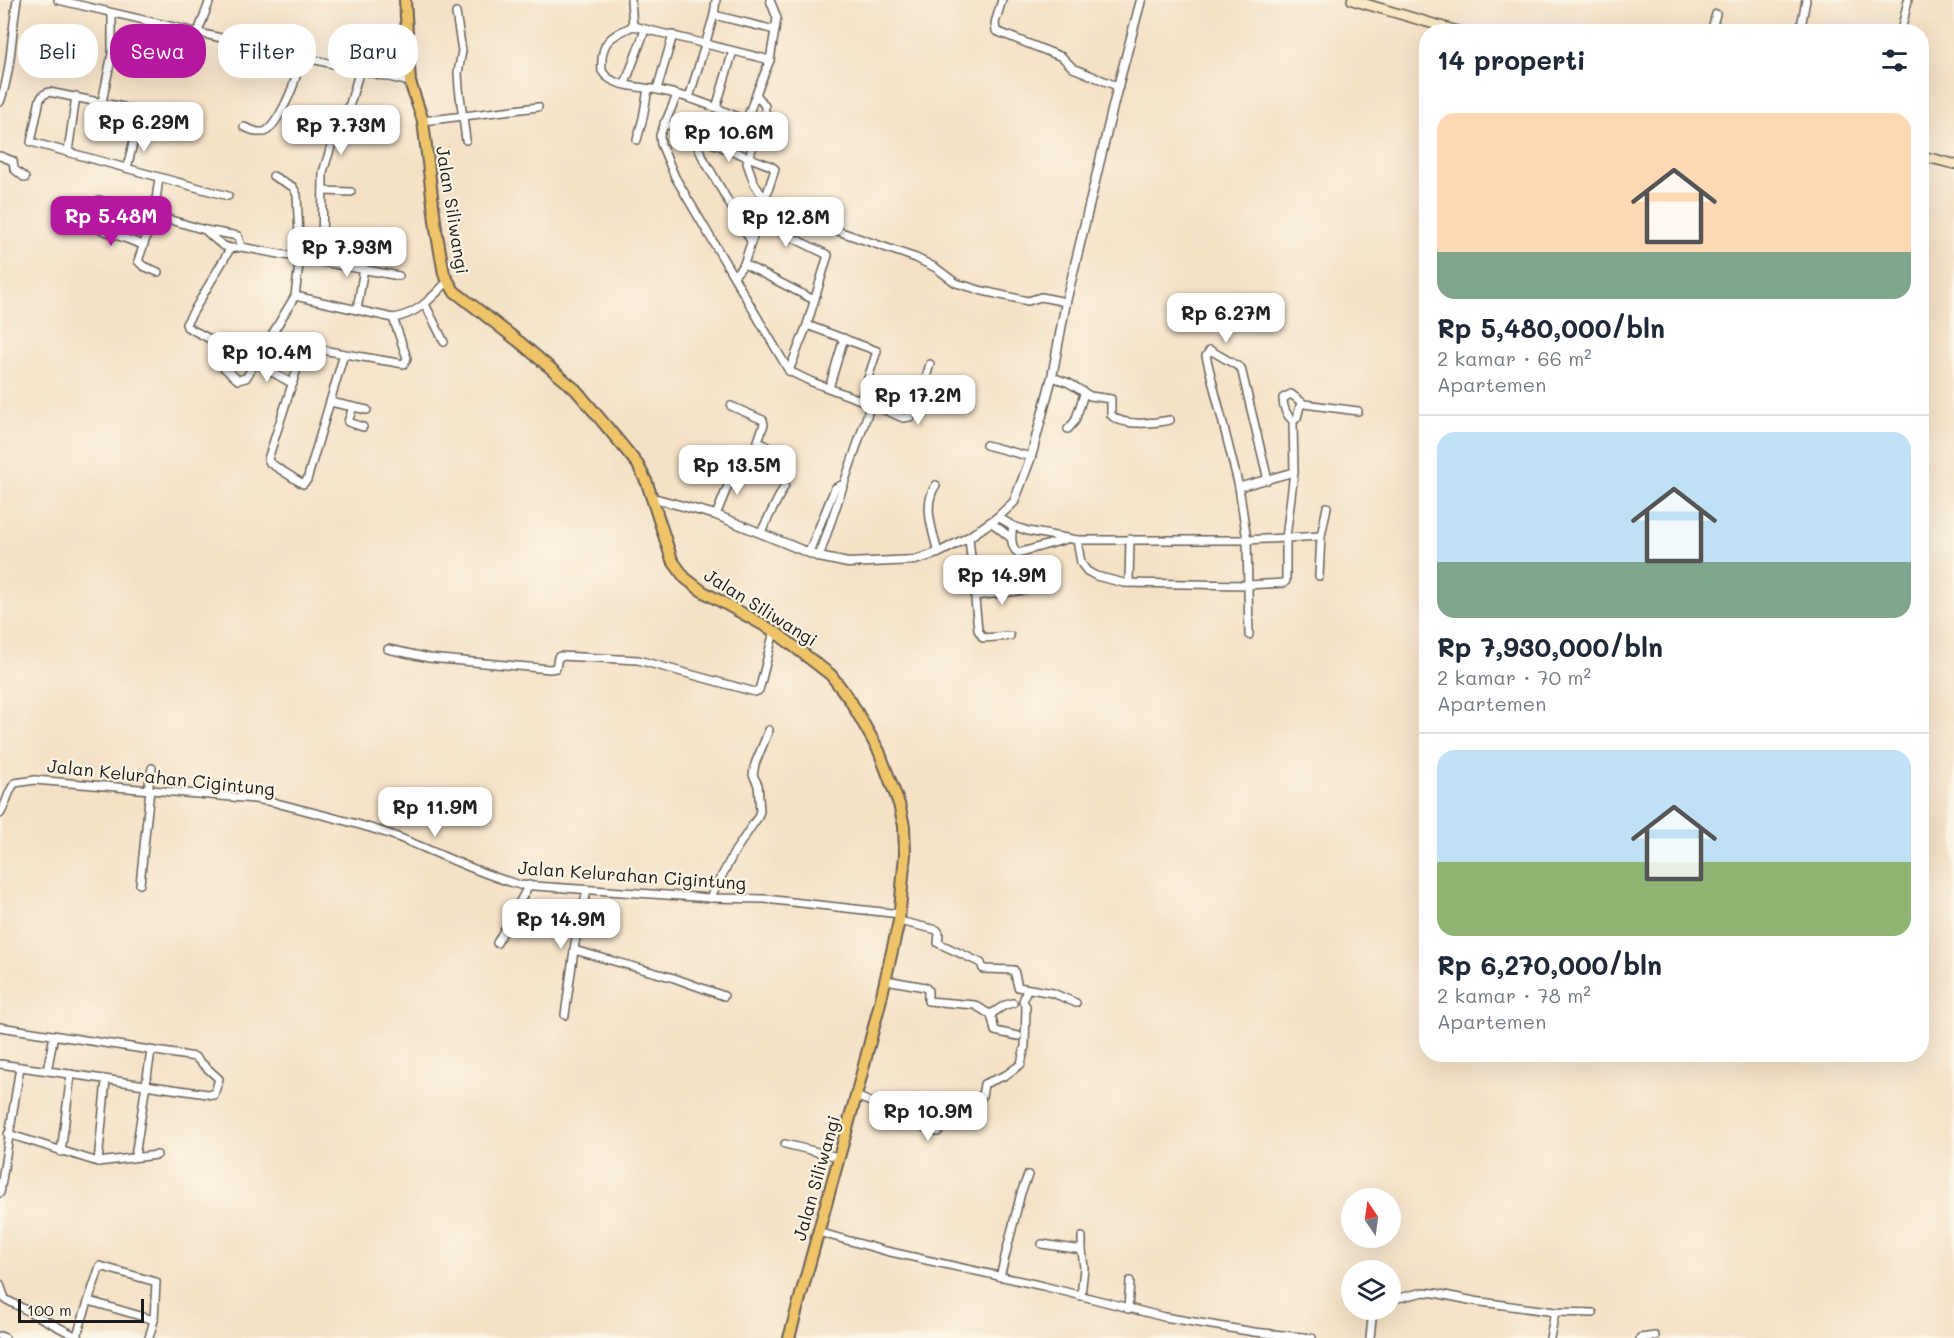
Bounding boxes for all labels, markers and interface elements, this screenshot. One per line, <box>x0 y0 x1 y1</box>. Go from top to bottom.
chip: Beli <box>18 24 98 78</box>
chip: Sewa <box>110 24 206 78</box>
chip: Filter <box>218 24 316 78</box>
chip: Baru <box>328 24 418 78</box>
text: 14 properti <box>1437 43 1586 77</box>
icon: filters <box>1878 44 1911 77</box>
pin: Rp 6.29M <box>82 102 206 153</box>
pin: Rp 7.73M <box>279 105 403 156</box>
text: Rp 6.29M <box>98 108 190 134</box>
text: Rp 7.73M <box>296 111 386 137</box>
pin: Rp 10.6M <box>667 112 791 163</box>
text: Rp 10.6M <box>684 118 774 144</box>
street label: Jalan Siliwangi <box>431 144 475 276</box>
icon: home <box>1620 152 1728 260</box>
pin: Rp 5.48M <box>49 196 173 247</box>
pin: Rp 12.8M <box>724 197 848 248</box>
text: Rp 5.48M <box>65 202 157 228</box>
text: Rp 12.8M <box>742 203 830 229</box>
pin: Rp 7.93M <box>285 227 409 278</box>
text: Rp 7.93M <box>301 233 393 259</box>
pin: Rp 6.27M <box>1164 293 1288 344</box>
text: Rp 6.27M <box>1181 299 1271 325</box>
text: Rp 5,480,000/bln <box>1437 311 1665 345</box>
pin: Rp 10.4M <box>205 332 329 383</box>
text: Rp 10.4M <box>222 338 312 364</box>
text: 2 kamar · 66 m² <box>1437 345 1592 371</box>
text: Apartemen <box>1437 371 1546 397</box>
pin: Rp 17.2M <box>856 375 980 426</box>
text: Rp 17.2M <box>874 381 962 407</box>
pin: Rp 13.5M <box>675 445 799 496</box>
text: Rp 13.5M <box>693 451 781 477</box>
icon: home <box>1620 471 1728 579</box>
pin: Rp 14.9M <box>940 555 1064 606</box>
text: Rp 14.9M <box>957 561 1047 587</box>
street label: Jalan Siliwangi <box>700 563 822 651</box>
text: Rp 7,930,000/bln <box>1437 630 1663 664</box>
text: 2 kamar · 70 m² <box>1437 664 1591 690</box>
text: Apartemen <box>1437 690 1546 716</box>
street label: Jalan Kelurahan Cigintung <box>46 753 276 801</box>
pin: Rp 11.9M <box>373 787 497 838</box>
icon: home <box>1620 789 1728 897</box>
text: Rp 11.9M <box>392 793 478 819</box>
street label: Jalan Kelurahan Cigintung <box>517 855 747 895</box>
pin: Rp 14.9M <box>499 899 623 950</box>
text: Rp 14.9M <box>516 905 606 931</box>
text: Rp 6,270,000/bln <box>1437 948 1662 982</box>
text: 2 kamar · 78 m² <box>1437 982 1591 1008</box>
text: Apartemen <box>1437 1008 1546 1034</box>
pin: Rp 10.9M <box>866 1091 990 1142</box>
text: Rp 10.9M <box>883 1097 973 1123</box>
street label: Jalan Siliwangi <box>787 1113 845 1243</box>
north arrow <box>1341 1188 1401 1248</box>
map controls <box>1341 1188 1401 1320</box>
button: layers <box>1341 1260 1401 1320</box>
scale bar <box>18 1296 144 1324</box>
text: 100 m <box>27 1299 72 1320</box>

